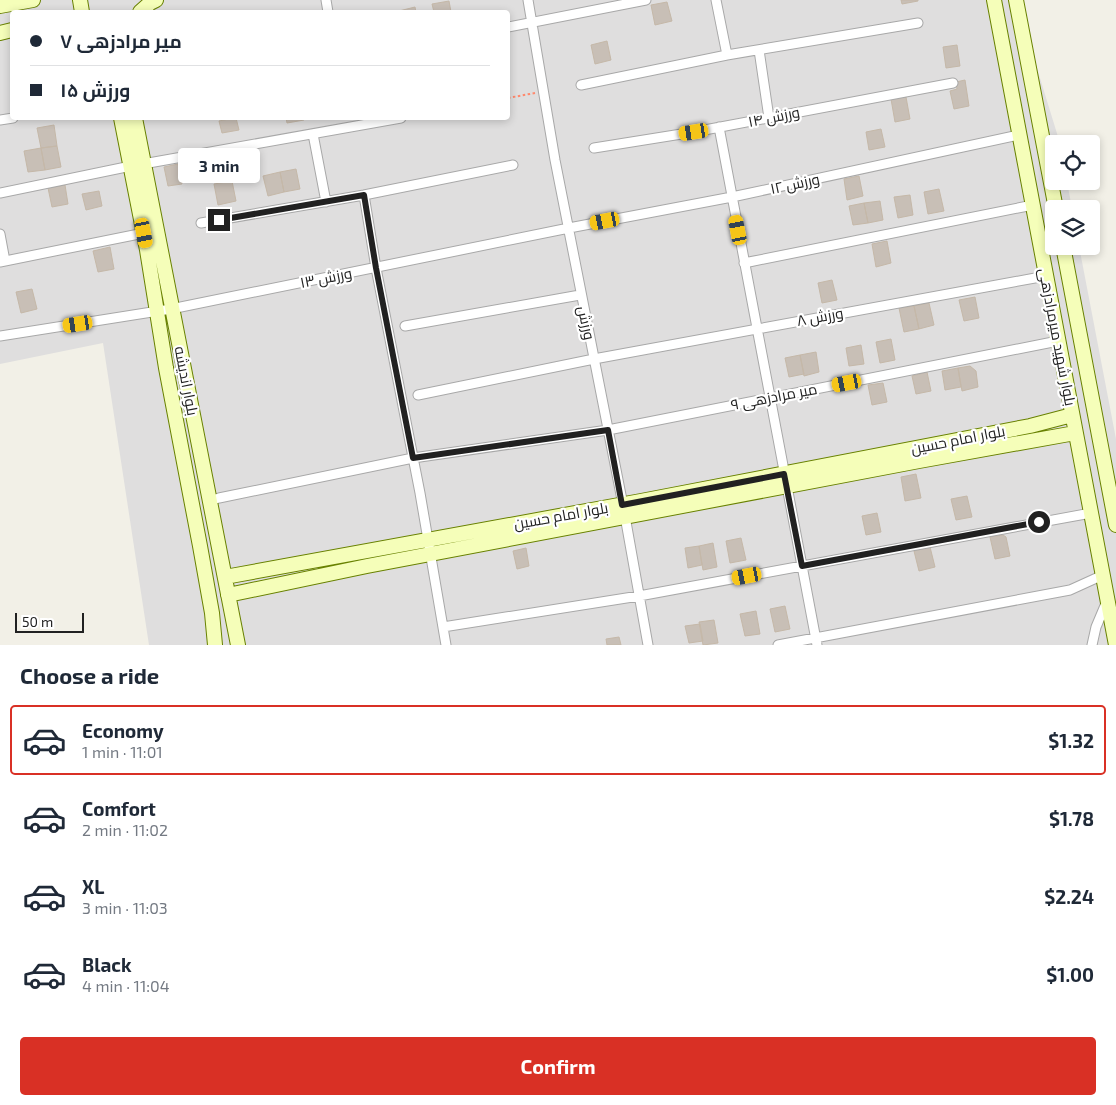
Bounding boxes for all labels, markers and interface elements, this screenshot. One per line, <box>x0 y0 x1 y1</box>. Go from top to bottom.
text: میر مرادزهی ۷ <box>60 29 182 52</box>
text: ورزش ۱۵ <box>60 78 130 101</box>
street label: ورزش ۱۴ <box>746 102 802 132</box>
car <box>678 122 709 142</box>
map controls <box>1045 135 1100 255</box>
button: locate <box>1045 135 1100 190</box>
callout: 3 min <box>178 148 260 182</box>
text: 3 min <box>199 156 239 175</box>
street label: ورزش ۱۲ <box>768 169 822 199</box>
button: layers <box>1045 200 1100 255</box>
route end <box>208 209 230 231</box>
car <box>588 211 621 231</box>
car <box>727 214 748 246</box>
car <box>133 217 154 249</box>
street label: ورزش ۱۳ <box>298 263 354 293</box>
street label: بلوار شهید میرمرادزهی <box>1034 266 1080 408</box>
street label: ورزش ۸ <box>795 303 845 331</box>
street label: ورزش <box>573 304 599 342</box>
car <box>62 314 93 334</box>
street label: بلوار اندیشه <box>170 345 203 417</box>
car <box>830 373 863 393</box>
street label: میر مرادزهی ۹ <box>729 379 819 415</box>
street label: بلوار امام حسین <box>909 421 1007 459</box>
street label: بلوار امام حسین <box>512 498 610 534</box>
route start <box>1028 511 1050 533</box>
car <box>730 566 763 586</box>
scale bar <box>15 610 84 633</box>
text: 50 m <box>22 613 53 630</box>
text: Choose a ride <box>20 662 159 688</box>
icon: car <box>22 718 67 763</box>
text: Economy <box>82 719 164 742</box>
text: $1.32 <box>1048 729 1094 752</box>
text: 1 min · 11:01 <box>82 742 163 761</box>
icon: car <box>22 796 67 841</box>
text: Comfort <box>82 797 156 820</box>
text: $1.78 <box>1049 807 1094 830</box>
text: 2 min · 11:02 <box>82 820 168 839</box>
icon: car <box>22 874 67 919</box>
text: XL <box>82 875 104 898</box>
text: $2.24 <box>1044 885 1094 908</box>
text: 3 min · 11:03 <box>82 898 168 917</box>
icon: car <box>22 952 67 997</box>
text: Black <box>82 953 132 976</box>
text: $1.00 <box>1046 963 1094 986</box>
text: 4 min · 11:04 <box>82 976 170 995</box>
button: Confirm <box>20 1037 1096 1095</box>

